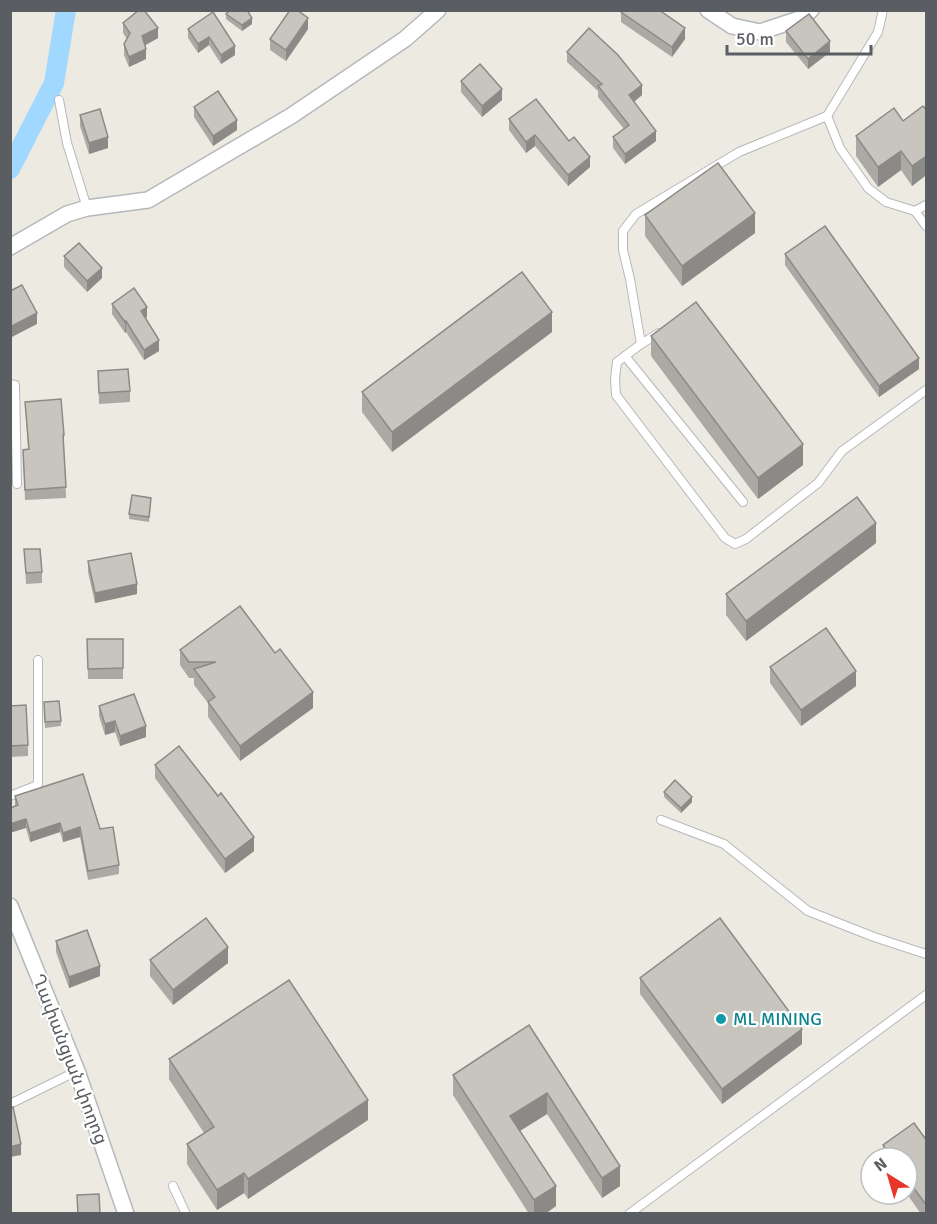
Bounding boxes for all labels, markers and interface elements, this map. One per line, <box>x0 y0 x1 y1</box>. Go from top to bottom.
scale bar <box>727 18 871 56</box>
text: 50 m <box>736 28 774 50</box>
street label: Ղափանցյան փողոց <box>27 971 113 1147</box>
place label: ML MINING <box>733 1008 822 1030</box>
marker: ML MINING <box>714 1012 728 1026</box>
north arrow <box>859 1146 919 1206</box>
text: N <box>870 1153 891 1176</box>

